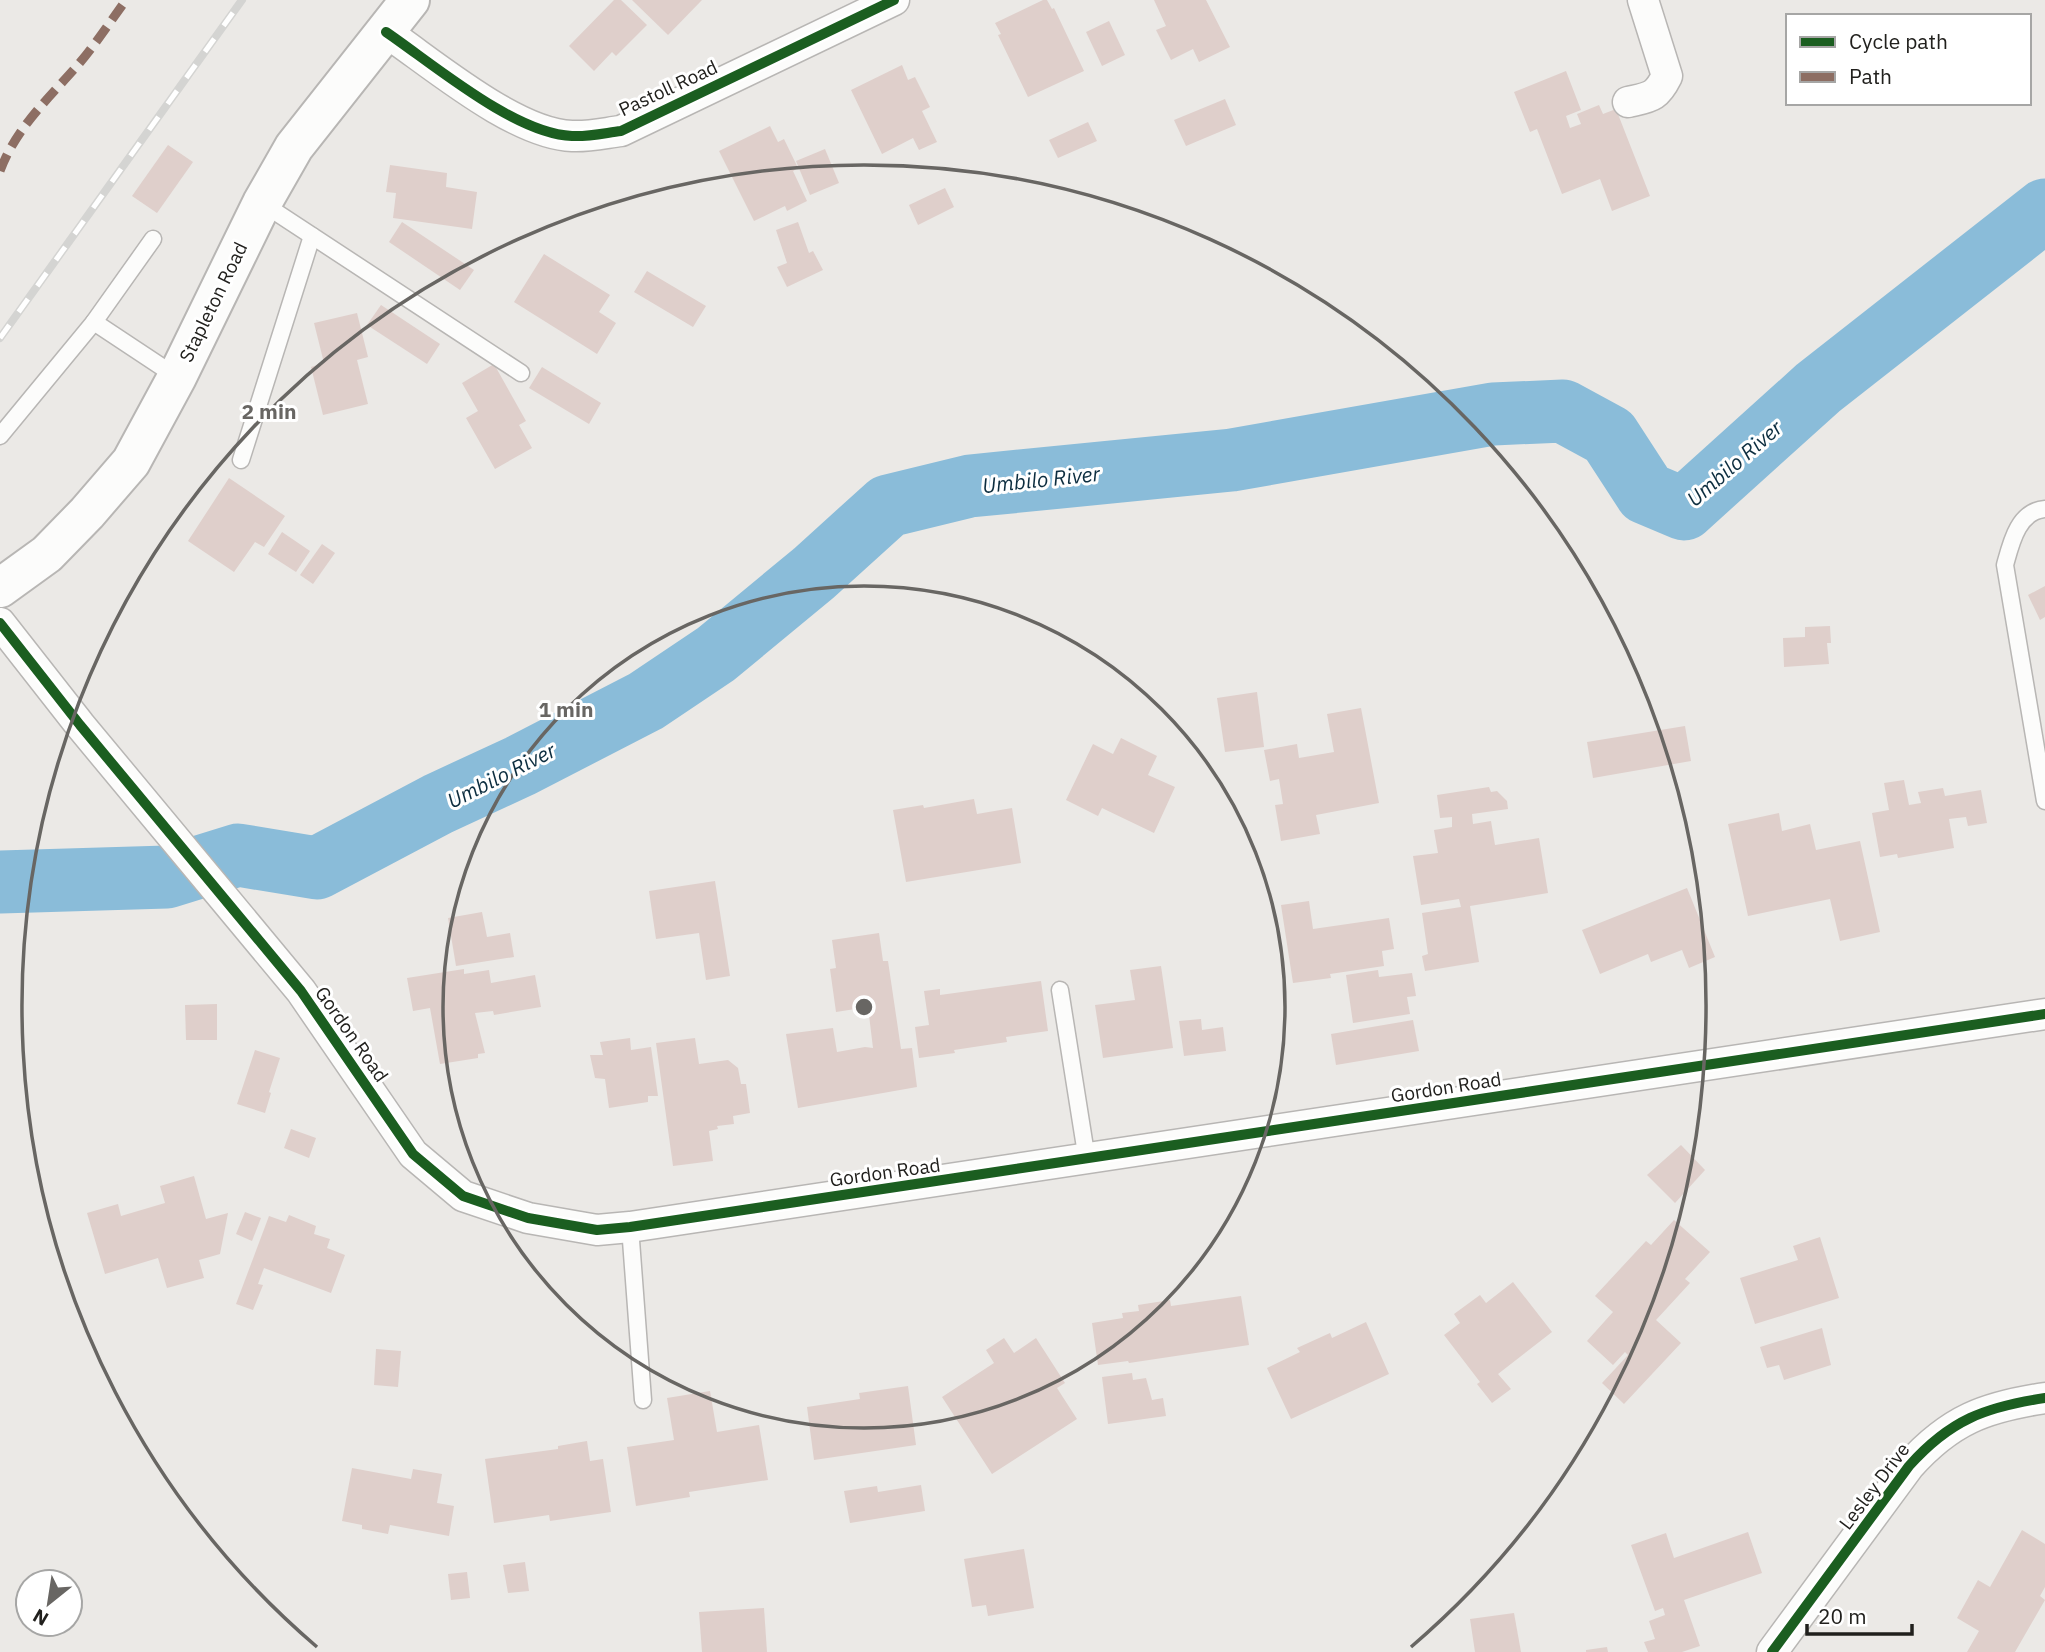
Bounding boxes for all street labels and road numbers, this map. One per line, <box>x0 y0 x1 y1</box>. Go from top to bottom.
street label: Pastoll Road <box>615 55 721 121</box>
street label: Stapleton Road <box>174 238 252 366</box>
street label: Gordon Road <box>310 982 394 1086</box>
street label: Gordon Road <box>1389 1066 1503 1108</box>
street label: Gordon Road <box>828 1152 942 1192</box>
street label: Lesley Drive <box>1834 1438 1914 1534</box>

